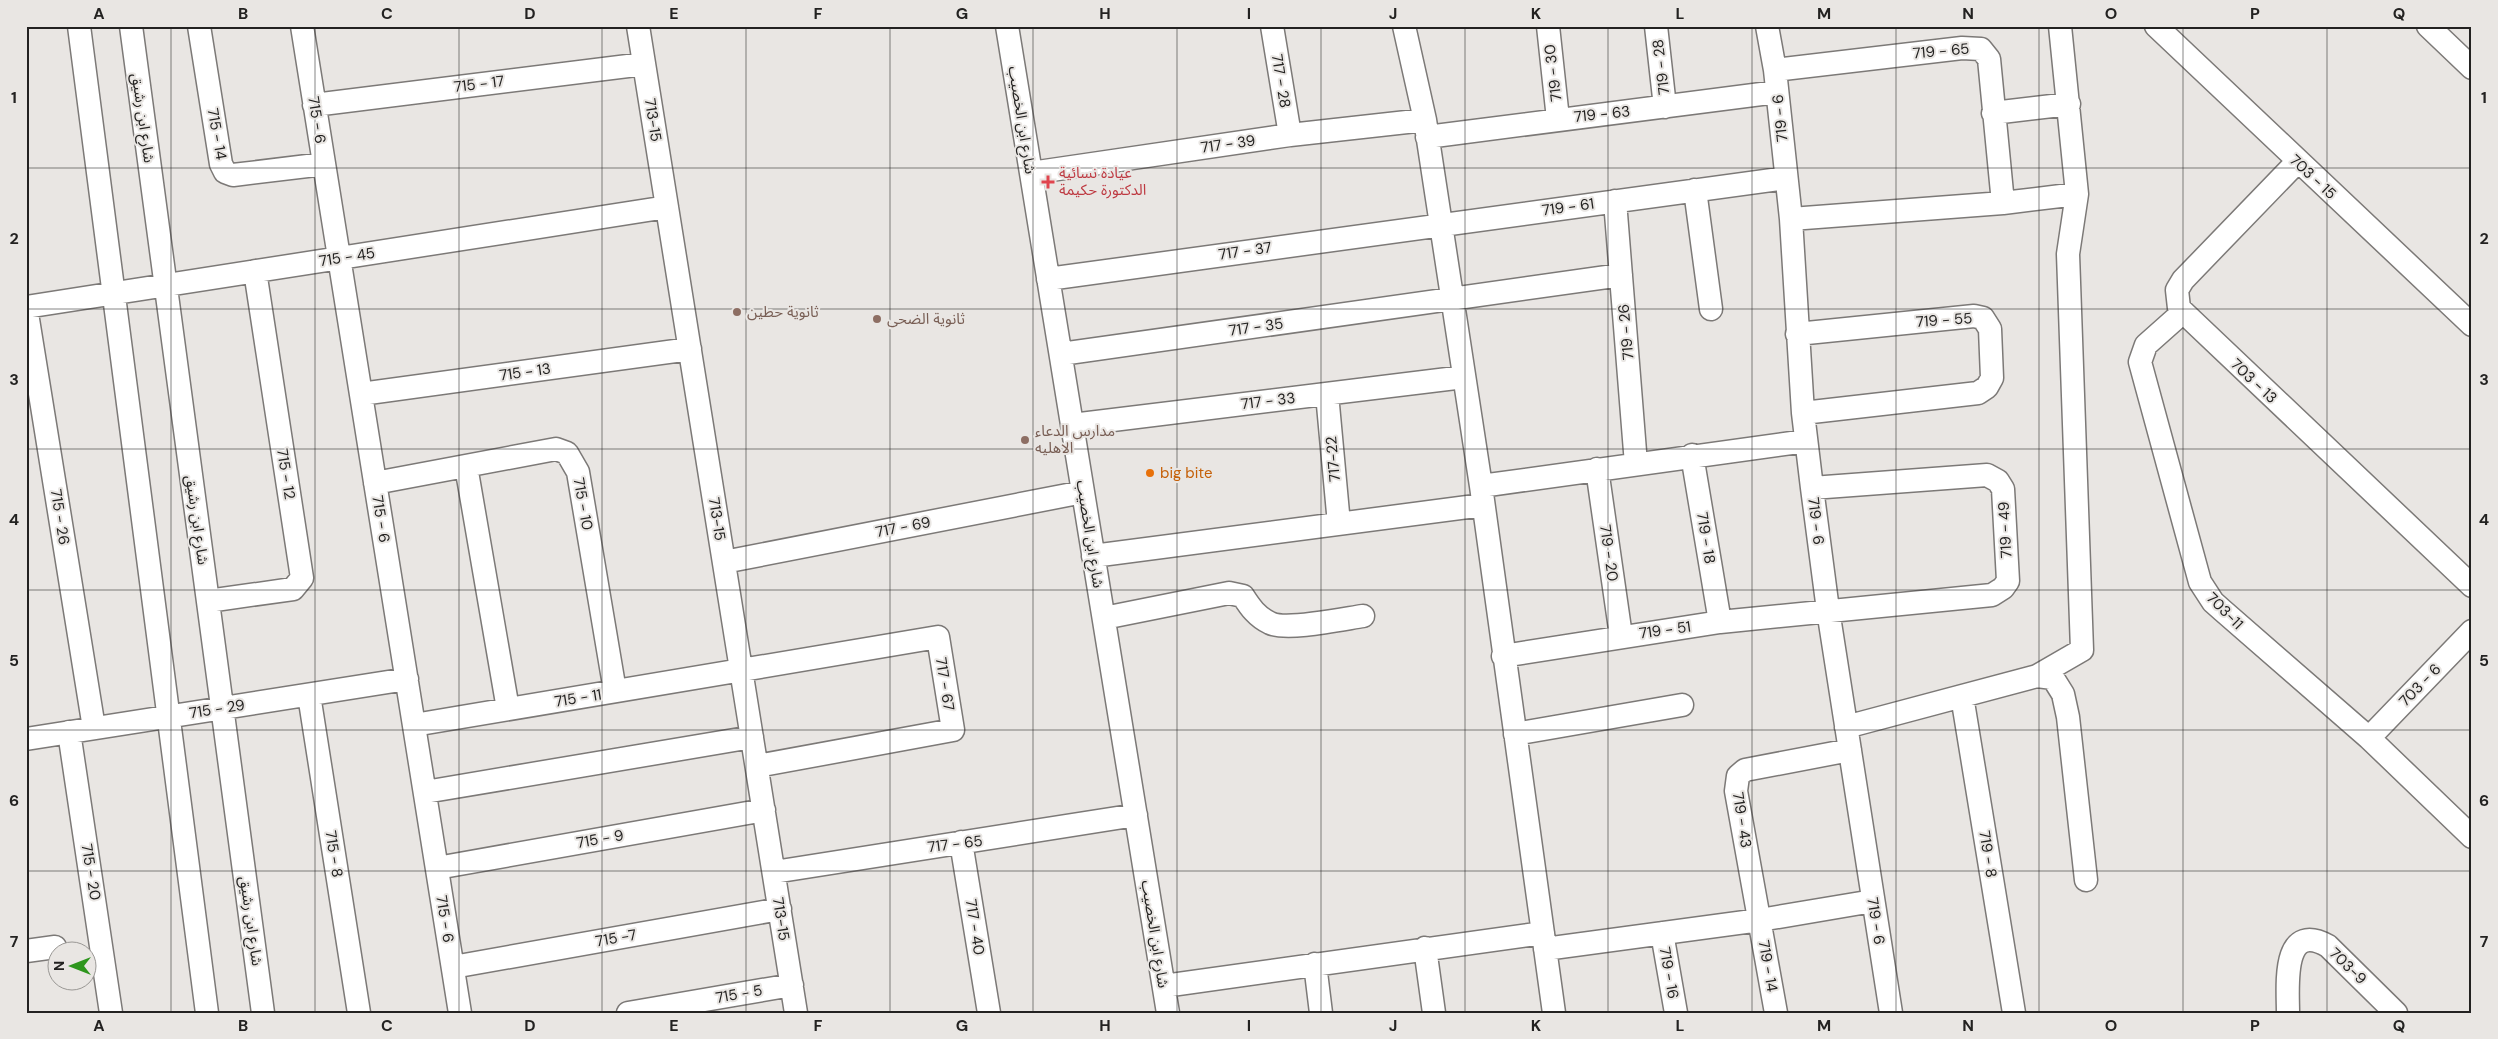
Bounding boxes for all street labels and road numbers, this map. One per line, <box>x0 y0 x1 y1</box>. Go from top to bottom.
street label: 719 - 28 <box>1648 38 1674 96</box>
street label: 719 - 65 <box>1912 39 1970 63</box>
street label: 719 - 30 <box>1540 43 1566 103</box>
street label: 717 - 28 <box>1267 53 1295 109</box>
street label: شارع ابن الخصيب <box>1002 65 1040 176</box>
street label: 715 - 17 <box>453 71 505 97</box>
street label: شارع ابن رشيق <box>125 72 159 165</box>
street label: 719 - 6 <box>1768 93 1792 143</box>
street label: 715 - 6 <box>303 95 331 145</box>
street label: 713-15 <box>640 97 666 143</box>
street label: 719 - 63 <box>1573 101 1631 127</box>
street label: 715 - 14 <box>203 107 231 161</box>
street label: 717 - 39 <box>1200 130 1256 158</box>
street label: 703 - 15 <box>2285 150 2341 204</box>
street label: 719 - 61 <box>1541 193 1595 221</box>
street label: 717 - 37 <box>1217 237 1273 265</box>
street label: 715 - 45 <box>318 243 376 271</box>
street label: 719 - 26 <box>1614 303 1638 361</box>
street label: 719 - 55 <box>1915 308 1973 332</box>
street label: 717 - 35 <box>1227 313 1285 341</box>
street label: 703 - 13 <box>2226 354 2282 408</box>
street label: 715 - 13 <box>498 359 552 385</box>
street label: 717 - 33 <box>1240 388 1296 414</box>
street label: 717-22 <box>1321 435 1345 483</box>
street label: 715 - 12 <box>272 447 300 501</box>
street label: شارع ابن رشيق <box>179 474 213 567</box>
street label: 715 - 10 <box>569 476 597 532</box>
street label: شارع ابن الخصيب <box>1070 479 1108 590</box>
street label: 715 - 26 <box>46 488 74 546</box>
street label: 715 - 6 <box>367 494 395 544</box>
street label: 713-15 <box>704 496 730 542</box>
street label: 719 - 6 <box>1803 496 1829 546</box>
street label: 719 - 49 <box>1994 501 2016 559</box>
street label: 719 - 18 <box>1692 511 1720 565</box>
street label: 717 - 69 <box>874 512 932 542</box>
street label: 719 - 20 <box>1595 523 1623 583</box>
street label: 703-11 <box>2202 588 2248 634</box>
street label: 719 - 51 <box>1638 616 1692 644</box>
street label: 717 - 67 <box>931 656 959 712</box>
street label: 703 - 6 <box>2395 659 2445 711</box>
street label: 715 - 11 <box>553 684 603 712</box>
street label: 715 - 29 <box>188 695 246 723</box>
street label: 719 - 43 <box>1728 791 1756 849</box>
street label: 715 - 9 <box>575 825 625 853</box>
street label: 715 - 8 <box>320 829 348 879</box>
street label: 719 - 8 <box>1974 829 2002 879</box>
street label: 717 - 65 <box>926 831 984 857</box>
street label: 715 - 20 <box>77 842 105 902</box>
street label: شارع ابن رشيق <box>233 875 267 968</box>
street label: شارع ابن الخصيب <box>1135 879 1173 990</box>
street label: 715 - 6 <box>431 894 459 944</box>
street label: 713-15 <box>768 896 794 942</box>
street label: 719 - 6 <box>1862 896 1890 946</box>
street label: 717 - 40 <box>961 898 989 956</box>
street label: 715 -7 <box>594 925 638 951</box>
street label: 719 - 14 <box>1754 939 1782 993</box>
street label: 703-9 <box>2325 943 2371 989</box>
street label: 719 - 16 <box>1655 945 1683 1001</box>
street label: 715 - 5 <box>714 980 764 1008</box>

